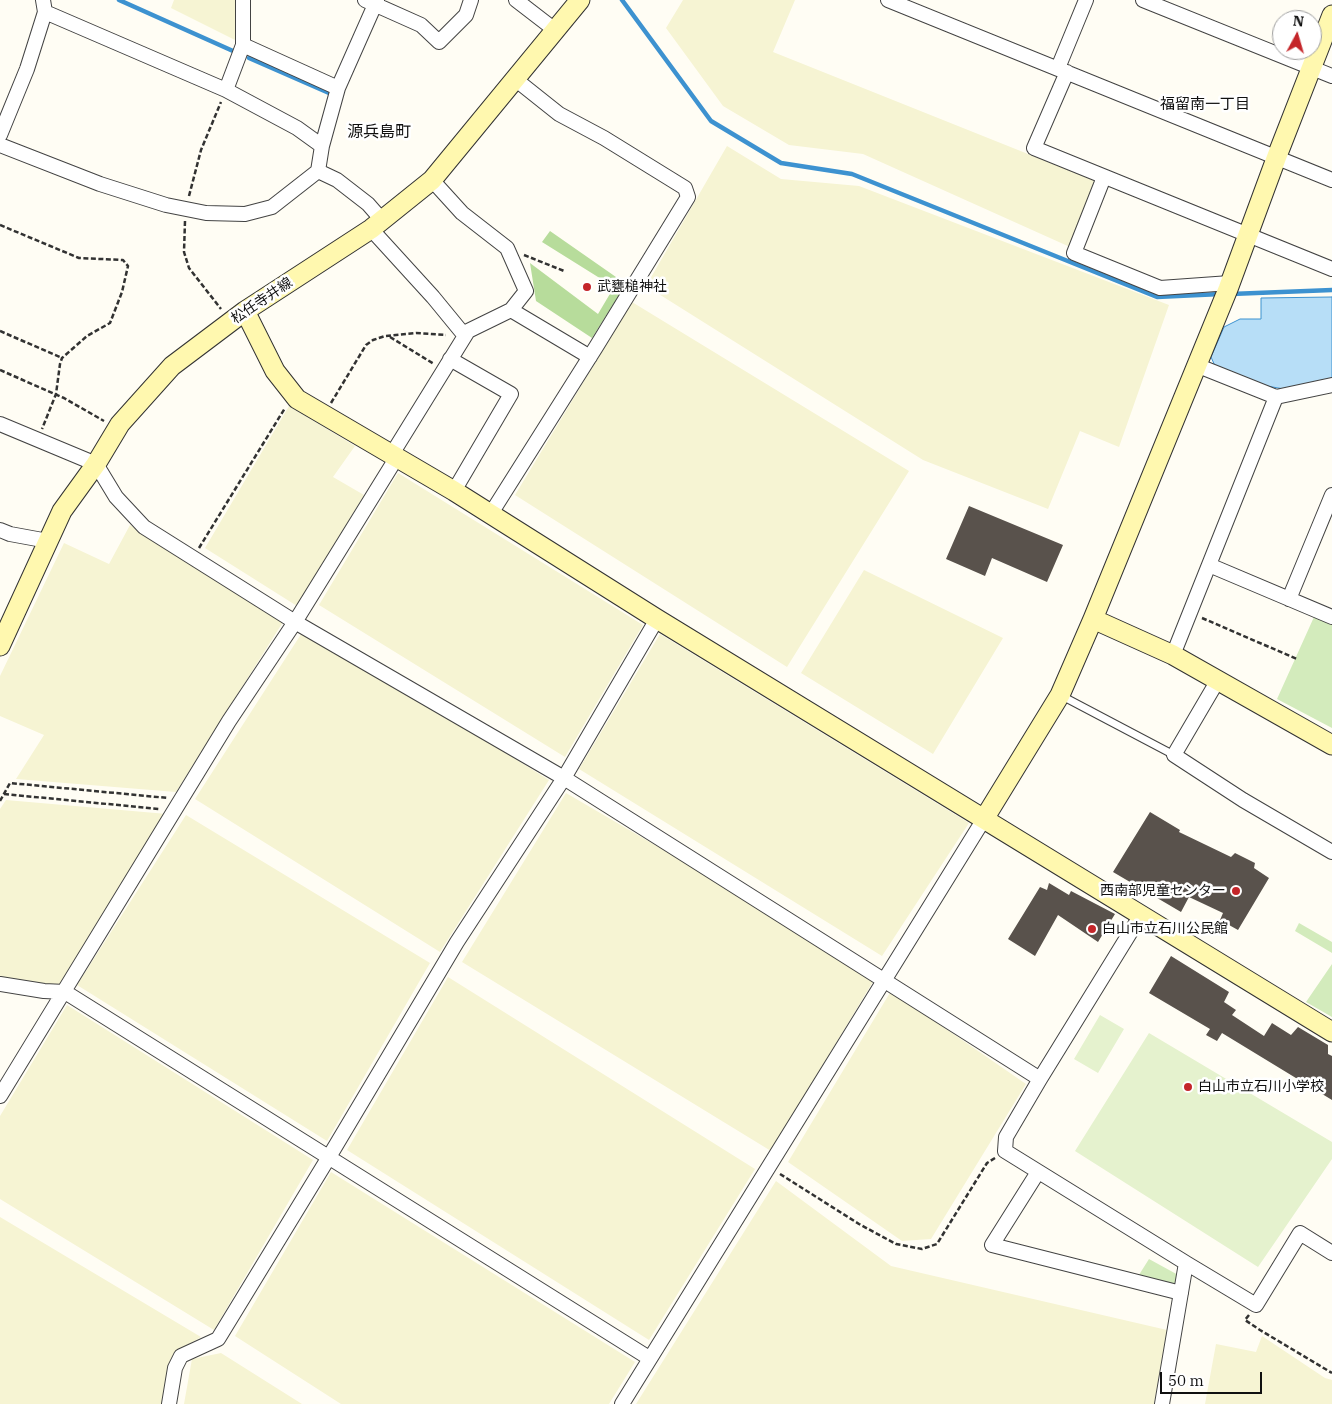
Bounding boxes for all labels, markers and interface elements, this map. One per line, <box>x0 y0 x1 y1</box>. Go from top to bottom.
north arrow <box>1272 10 1322 60</box>
text: N <box>1292 12 1305 31</box>
district label: 福留南一丁目 <box>1160 96 1250 114</box>
district label: 源兵島町 <box>347 122 411 142</box>
street label: 松任寺井線 <box>228 274 296 328</box>
place label: 武甕槌神社 <box>597 279 667 295</box>
marker: 武甕槌神社 <box>581 281 593 293</box>
place label: 西南部児童センター <box>1100 883 1226 899</box>
marker: 西南部児童センター <box>1230 885 1242 897</box>
place label: 白山市立石川公民館 <box>1102 921 1228 937</box>
marker: 白山市立石川公民館 <box>1086 923 1098 935</box>
place label: 白山市立石川小学校 <box>1198 1079 1324 1095</box>
marker: 白山市立石川小学校 <box>1182 1081 1194 1093</box>
scale bar <box>1162 1362 1264 1394</box>
text: 50 m <box>1168 1371 1204 1390</box>

